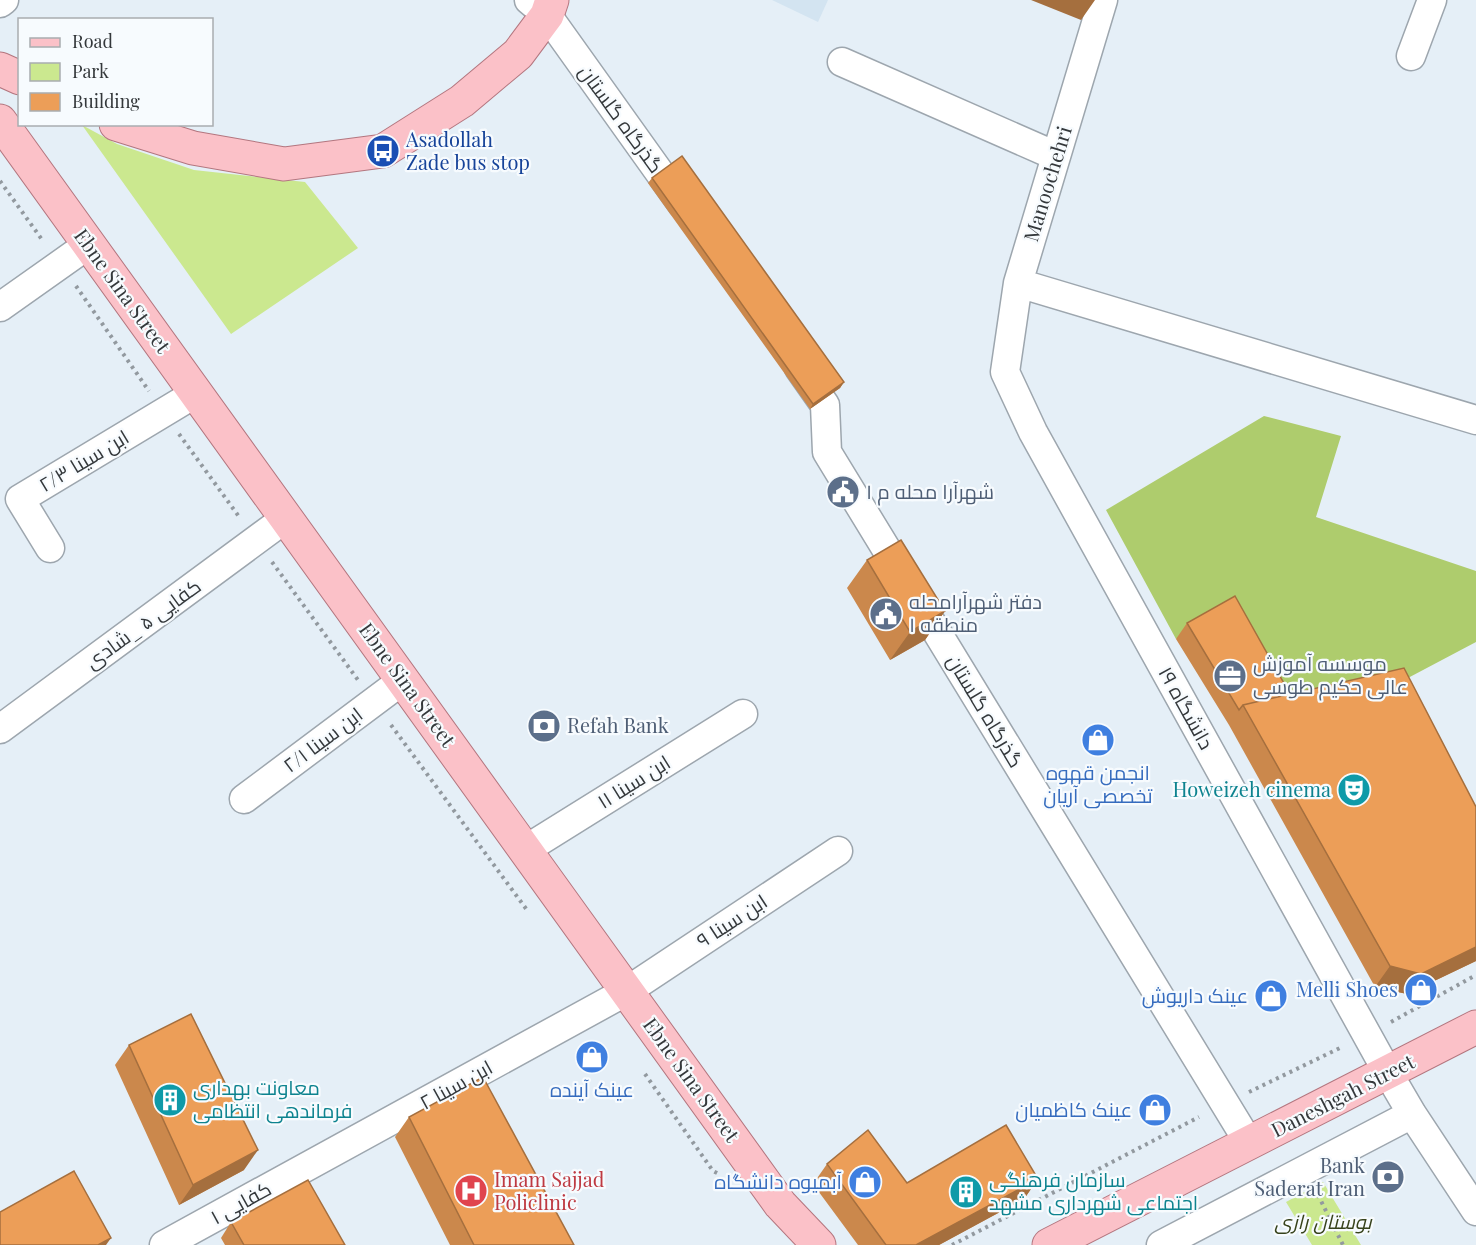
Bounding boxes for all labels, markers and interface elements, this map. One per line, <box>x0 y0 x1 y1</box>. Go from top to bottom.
legend <box>18 18 213 126</box>
text: Road <box>72 29 113 53</box>
text: Park <box>72 59 109 83</box>
street label: گذرگاه گلستان <box>573 59 671 178</box>
text: Building <box>72 89 140 113</box>
street label: Manoochehri <box>1016 122 1077 245</box>
place label: Asadollah Zade bus stop <box>405 125 530 175</box>
bus stop icon: Asadollah Zade bus stop <box>365 133 401 169</box>
street label: Ebne Sina Street <box>69 223 178 358</box>
street label: ابن سینا ۲/۳ <box>33 422 134 498</box>
public building icon: شهرآرا محله م ۱ <box>825 474 861 510</box>
place label: شهرآرا محله م ۱ <box>866 477 994 506</box>
street label: کفایی ۵ _شادی <box>79 572 206 675</box>
place label: دفتر شهرآرامحله منطقه ۱ <box>909 587 1042 637</box>
public building icon: دفتر شهرآرامحله منطقه ۱ <box>868 596 904 632</box>
street label: Ebne Sina Street <box>354 617 463 752</box>
street label: گذرگاه گلستان <box>941 649 1031 772</box>
place label: موسسه آموزش عالی حکیم طوسی <box>1253 649 1408 701</box>
office icon: موسسه آموزش عالی حکیم طوسی <box>1212 658 1248 694</box>
street label: دانشگاه ۱۹ <box>1153 661 1221 754</box>
street label: ابن سینا ۲/۱ <box>277 700 368 778</box>
bank icon: Refah Bank <box>526 708 562 744</box>
place label: Refah Bank <box>567 711 669 738</box>
shop icon: انجمن قهوه تخصصی آریان <box>1080 722 1116 758</box>
street label: ابن سینا ۱۱ <box>592 748 675 815</box>
place label: انجمن قهوه تخصصی آریان <box>1043 758 1153 809</box>
theatre icon: Howeizeh cinema <box>1336 772 1372 808</box>
place label: Howeizeh cinema <box>1172 775 1331 802</box>
street label: ابن سینا ۹ <box>691 887 772 953</box>
shop icon: Melli Shoes <box>1403 972 1439 1008</box>
place label: Melli Shoes <box>1296 975 1398 1002</box>
shop icon: عینک داریوش <box>1253 978 1289 1014</box>
place label: عینک داریوش <box>1142 981 1248 1009</box>
street label: Ebne Sina Street <box>638 1012 747 1147</box>
shop icon: عینک آینده <box>574 1039 610 1075</box>
street label: Daneshgah Street <box>1266 1046 1419 1142</box>
street label: ابن سینا ۲ <box>414 1053 497 1116</box>
place label: معاونت بهداری فرماندهی انتظامی <box>193 1073 353 1124</box>
place label: عینک آینده <box>550 1075 634 1102</box>
building icon: معاونت بهداری فرماندهی انتظامی <box>152 1082 188 1118</box>
shop icon: عینک کاظمیان <box>1137 1092 1173 1128</box>
place label: عینک کاظمیان <box>1015 1095 1132 1123</box>
place label: Bank Saderat Iran <box>1254 1151 1365 1201</box>
bank icon: Bank Saderat Iran <box>1370 1159 1406 1195</box>
shop icon: آبمیوه دانشگاه <box>847 1164 883 1200</box>
place label: Imam Sajjad Policlinic <box>494 1165 605 1215</box>
place label: سازمان فرهنگی اجتماعی شهرداری مشهد <box>989 1165 1198 1216</box>
place label: آبمیوه دانشگاه <box>714 1167 843 1194</box>
hospital icon: Imam Sajjad Policlinic <box>453 1173 489 1209</box>
street label: کفایی ۱ <box>205 1174 276 1230</box>
building icon: سازمان فرهنگی اجتماعی شهرداری مشهد <box>948 1174 984 1210</box>
park label: بوستان رازی <box>1274 1207 1373 1234</box>

